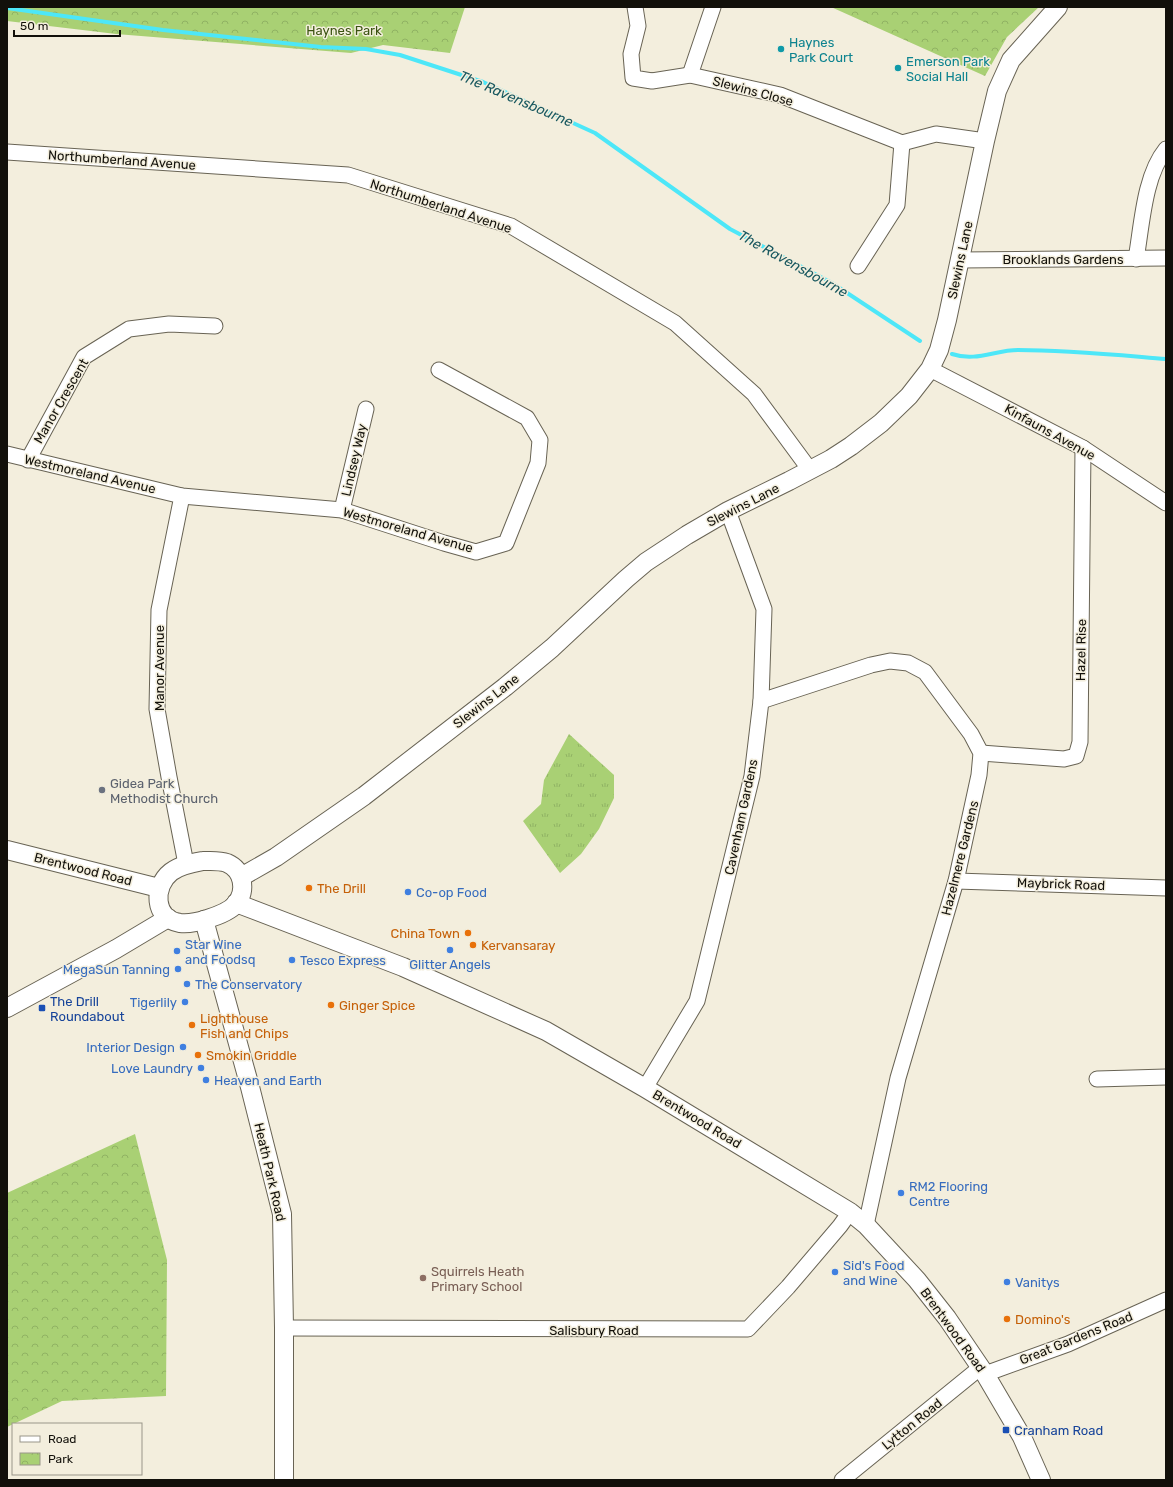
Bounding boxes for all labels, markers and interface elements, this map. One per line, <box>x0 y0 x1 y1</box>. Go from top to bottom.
scale bar <box>14 12 120 38</box>
text: 50 m <box>20 19 48 33</box>
park label: Haynes Park <box>306 23 382 38</box>
place label: Haynes Park Court <box>789 35 853 65</box>
marker: Haynes Park Court <box>776 44 786 54</box>
place label: Emerson Park Social Hall <box>906 54 990 84</box>
marker: Emerson Park Social Hall <box>893 63 903 73</box>
water label: The Ravensbourne <box>456 67 576 131</box>
street label: Slewins Close <box>711 73 795 109</box>
street label: Northumberland Avenue <box>48 147 196 173</box>
street label: Northumberland Avenue <box>368 176 514 236</box>
street label: Slewins Lane <box>944 220 976 300</box>
water label: The Ravensbourne <box>735 227 851 301</box>
street label: Brooklands Gardens <box>1002 252 1124 267</box>
street label: Manor Crescent <box>31 356 91 446</box>
street label: Kinfauns Avenue <box>1002 401 1098 463</box>
street label: Lindsey Way <box>338 422 370 498</box>
street label: Westmoreland Avenue <box>23 452 157 496</box>
street label: Slewins Lane <box>704 480 782 530</box>
street label: Westmoreland Avenue <box>341 504 475 556</box>
street label: Hazel Rise <box>1073 619 1089 681</box>
street label: Manor Avenue <box>152 625 167 711</box>
street label: Slewins Lane <box>450 671 522 731</box>
street label: Cavenham Gardens <box>721 757 761 876</box>
place label: Gidea Park Methodist Church <box>110 776 218 806</box>
marker: Gidea Park Methodist Church <box>97 785 107 795</box>
street label: Hazelmere Gardens <box>938 799 982 917</box>
street label: Brentwood Road <box>32 850 134 888</box>
street label: Maybrick Road <box>1017 875 1105 893</box>
place label: The Drill <box>317 881 366 896</box>
marker: The Drill <box>304 883 314 893</box>
place label: Co-op Food <box>416 885 487 900</box>
marker: Co-op Food <box>403 887 413 897</box>
place label: China Town <box>390 926 460 941</box>
marker: China Town <box>463 928 473 938</box>
place label: Star Wine and Foodsq <box>185 937 255 967</box>
place label: Kervansaray <box>481 938 556 953</box>
marker: Kervansaray <box>468 940 478 950</box>
marker: Glitter Angels <box>445 945 455 955</box>
marker: Star Wine and Foodsq <box>172 946 182 956</box>
place label: Tesco Express <box>300 953 386 968</box>
marker: Tesco Express <box>287 955 297 965</box>
place label: Glitter Angels <box>409 957 491 973</box>
place label: MegaSun Tanning <box>63 962 170 978</box>
marker: MegaSun Tanning <box>173 964 183 974</box>
place label: The Conservatory <box>195 977 302 992</box>
marker: The Conservatory <box>182 979 192 989</box>
place label: The Drill Roundabout <box>50 994 125 1024</box>
place label: Tigerlily <box>130 995 177 1011</box>
marker: Tigerlily <box>180 997 190 1007</box>
place label: Ginger Spice <box>339 998 415 1014</box>
marker: Ginger Spice <box>326 1000 336 1010</box>
marker: The Drill Roundabout <box>37 1003 47 1013</box>
place label: Lighthouse Fish and Chips <box>200 1011 289 1041</box>
marker: Lighthouse Fish and Chips <box>187 1020 197 1030</box>
place label: Interior Design <box>86 1040 175 1056</box>
marker: Interior Design <box>178 1042 188 1052</box>
place label: Smokin Griddle <box>206 1048 297 1063</box>
marker: Smokin Griddle <box>193 1050 203 1060</box>
place label: Love Laundry <box>111 1061 193 1076</box>
marker: Love Laundry <box>196 1063 206 1073</box>
place label: Heaven and Earth <box>214 1073 322 1088</box>
marker: Heaven and Earth <box>201 1075 211 1085</box>
street label: Brentwood Road <box>650 1087 744 1151</box>
street label: Heath Park Road <box>251 1121 289 1223</box>
place label: RM2 Flooring Centre <box>909 1179 988 1209</box>
marker: RM2 Flooring Centre <box>896 1188 906 1198</box>
place label: Sid's Food and Wine <box>843 1258 904 1288</box>
place label: Squirrels Heath Primary School <box>431 1264 525 1294</box>
marker: Sid's Food and Wine <box>830 1267 840 1277</box>
marker: Squirrels Heath Primary School <box>418 1273 428 1283</box>
place label: Vanitys <box>1015 1275 1060 1290</box>
marker: Vanitys <box>1002 1277 1012 1287</box>
street label: Brentwood Road <box>917 1285 989 1375</box>
street label: Great Gardens Road <box>1017 1308 1135 1368</box>
place label: Domino's <box>1015 1312 1071 1327</box>
marker: Domino's <box>1002 1314 1012 1324</box>
street label: Salisbury Road <box>549 1323 639 1338</box>
street label: Lytton Road <box>879 1395 945 1453</box>
legend <box>12 1423 142 1475</box>
place label: Cranham Road <box>1014 1423 1103 1438</box>
marker: Cranham Road <box>1001 1425 1011 1435</box>
text: Road <box>48 1432 76 1446</box>
text: Park <box>48 1452 74 1466</box>

